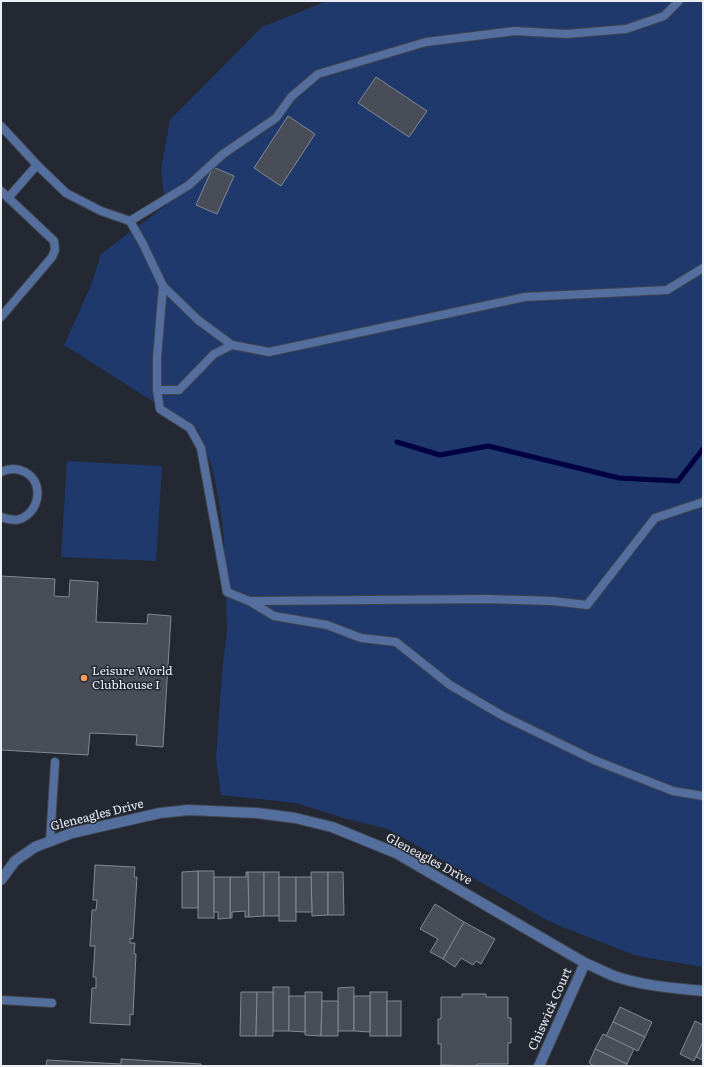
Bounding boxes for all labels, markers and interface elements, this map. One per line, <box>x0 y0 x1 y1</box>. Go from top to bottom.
place label: Leisure World Clubhouse I <box>92 661 173 693</box>
marker: Leisure World Clubhouse I <box>79 673 89 683</box>
street label: Gleneagles Drive <box>48 794 145 834</box>
street label: Gleneagles Drive <box>383 828 476 888</box>
street label: Chiswick Court <box>523 964 575 1053</box>

